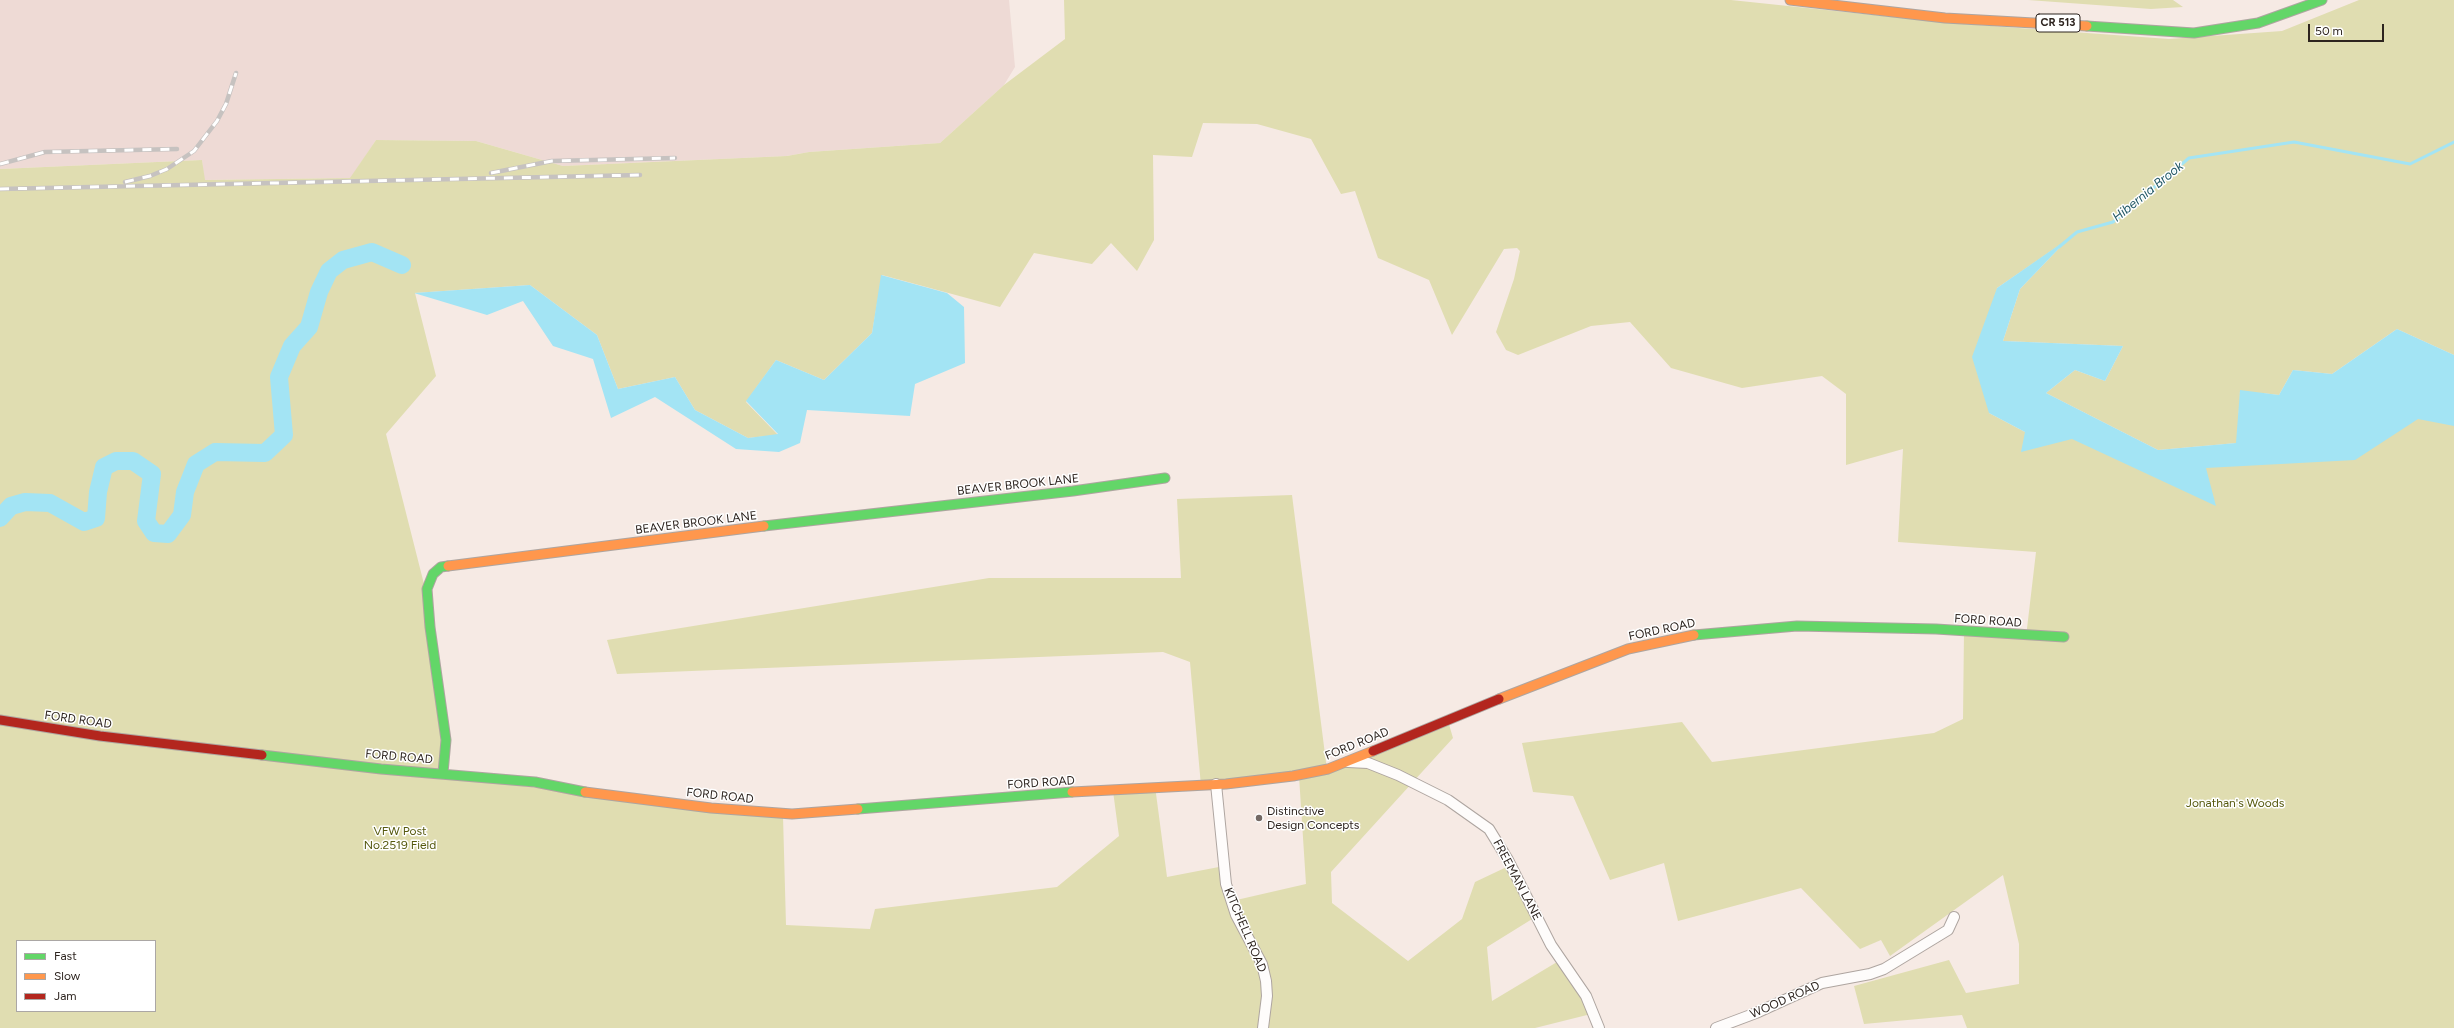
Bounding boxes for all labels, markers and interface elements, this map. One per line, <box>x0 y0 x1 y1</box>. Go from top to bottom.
road number: CR 513 <box>2036 14 2080 32</box>
scale bar <box>2310 16 2386 42</box>
text: 50 m <box>2315 24 2343 38</box>
water label: Hibernia Brook <box>2109 159 2187 225</box>
street label: BEAVER BROOK LANE <box>956 471 1080 499</box>
street label: BEAVER BROOK LANE <box>634 508 758 538</box>
street label: FORD ROAD <box>1954 611 2022 631</box>
street label: FORD ROAD <box>1627 616 1697 644</box>
street label: FORD ROAD <box>43 708 113 732</box>
street label: FORD ROAD <box>1323 725 1391 763</box>
street label: FORD ROAD <box>365 747 433 767</box>
street label: FORD ROAD <box>1007 773 1075 793</box>
street label: FORD ROAD <box>686 785 754 807</box>
park label: Jonathan's Woods <box>2186 796 2284 810</box>
place label: Distinctive Design Concepts <box>1267 804 1359 832</box>
marker: Distinctive Design Concepts <box>1254 813 1264 823</box>
park label: VFW Post No.2519 Field <box>364 824 436 852</box>
street label: FREEMAN LANE <box>1490 837 1544 923</box>
street label: KITCHELL ROAD <box>1221 885 1269 975</box>
legend <box>16 940 156 1012</box>
text: Fast <box>54 949 77 963</box>
text: Slow <box>54 969 80 983</box>
street label: WOOD ROAD <box>1748 978 1822 1022</box>
text: Jam <box>54 989 77 1003</box>

